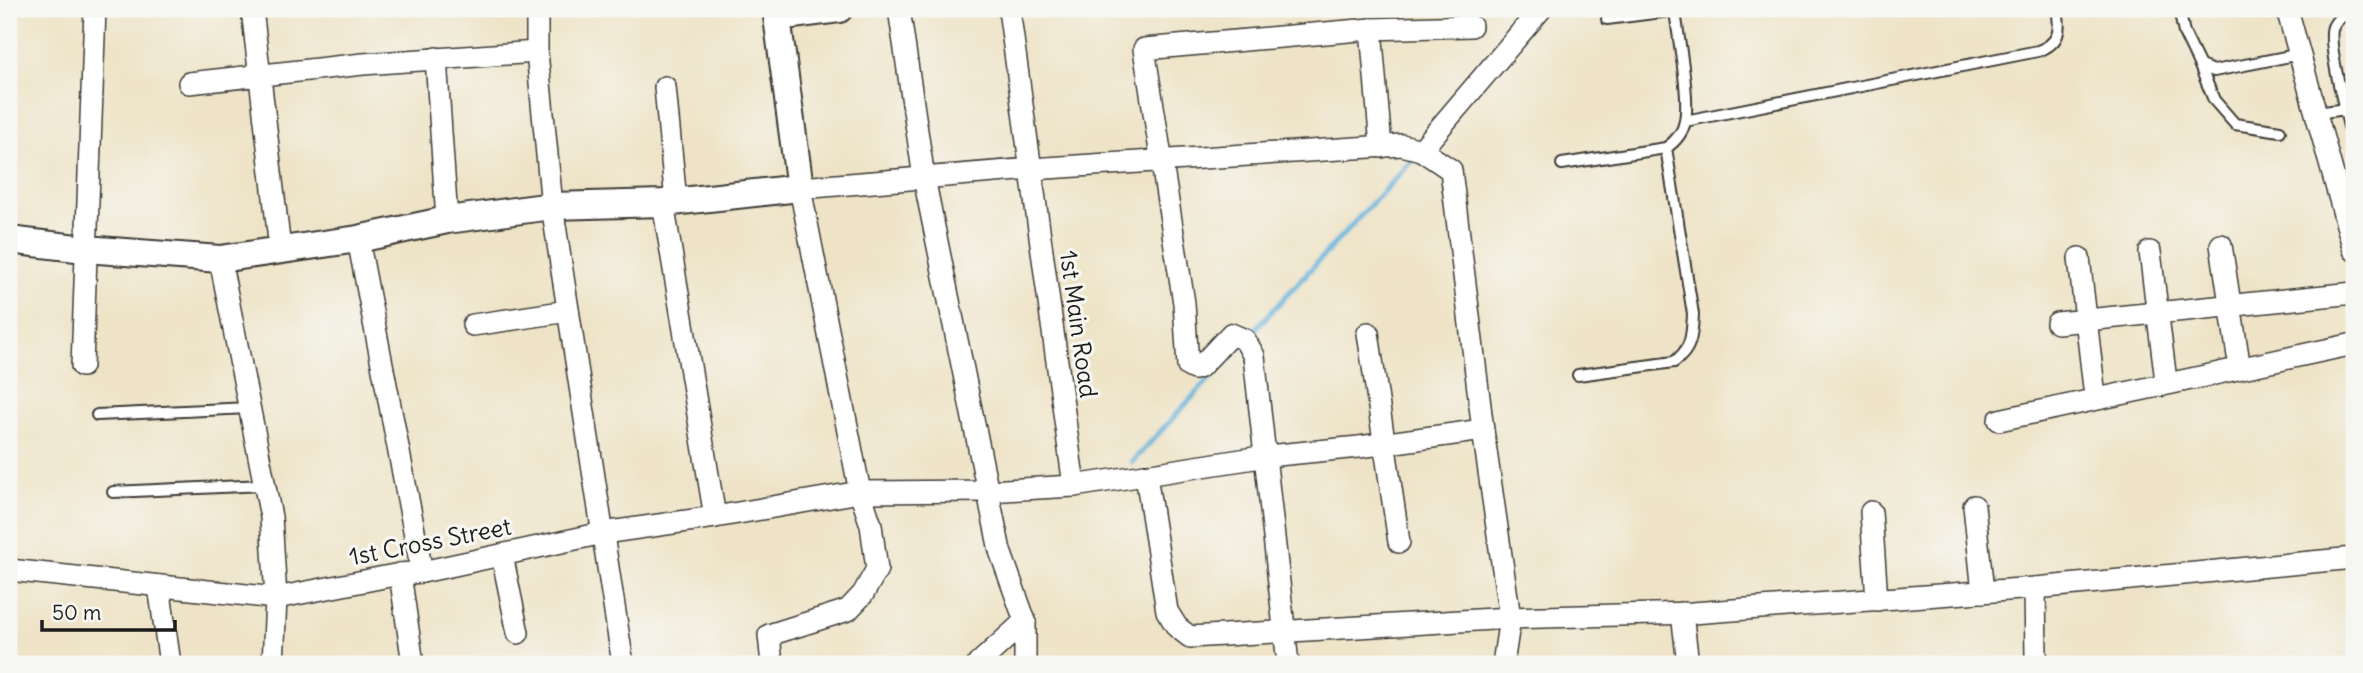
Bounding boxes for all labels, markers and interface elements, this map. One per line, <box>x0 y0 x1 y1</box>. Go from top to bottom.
street label: 1st Main Road <box>1054 248 1104 400</box>
street label: 1st Cross Street <box>346 511 514 571</box>
scale bar <box>42 589 175 633</box>
text: 50 m <box>52 599 101 626</box>

